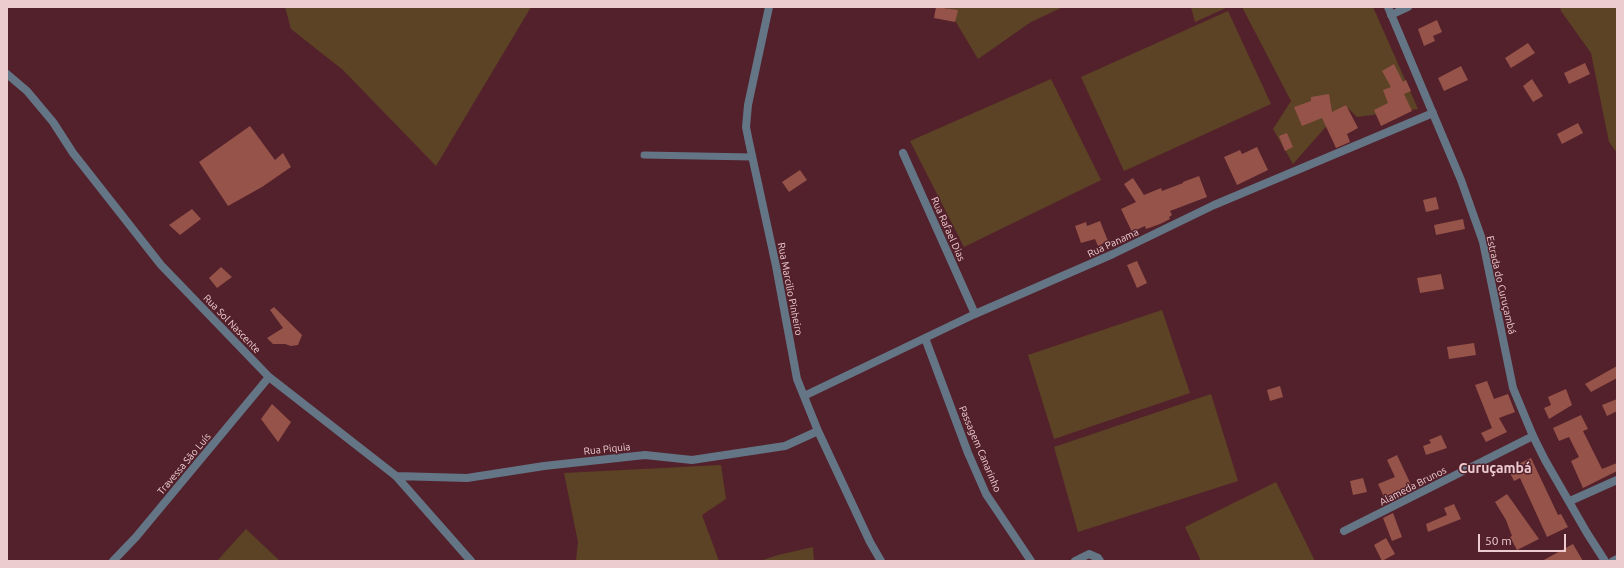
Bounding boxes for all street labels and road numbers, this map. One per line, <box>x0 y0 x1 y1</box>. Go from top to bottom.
street label: Rua Rafael Dias <box>928 195 968 263</box>
street label: Rua Panama <box>1086 226 1140 260</box>
street label: Estrada do Curuçambá <box>1484 235 1518 335</box>
street label: Rua Marcilio Pinheiro <box>775 241 805 337</box>
street label: Rua Sol Nascente <box>201 292 263 356</box>
street label: Passagem Canarinho <box>956 404 1004 494</box>
street label: Travessa São Luís <box>155 431 213 497</box>
street label: Rua Piquia <box>583 441 631 457</box>
street label: Alameda Brunos <box>1378 464 1448 508</box>

